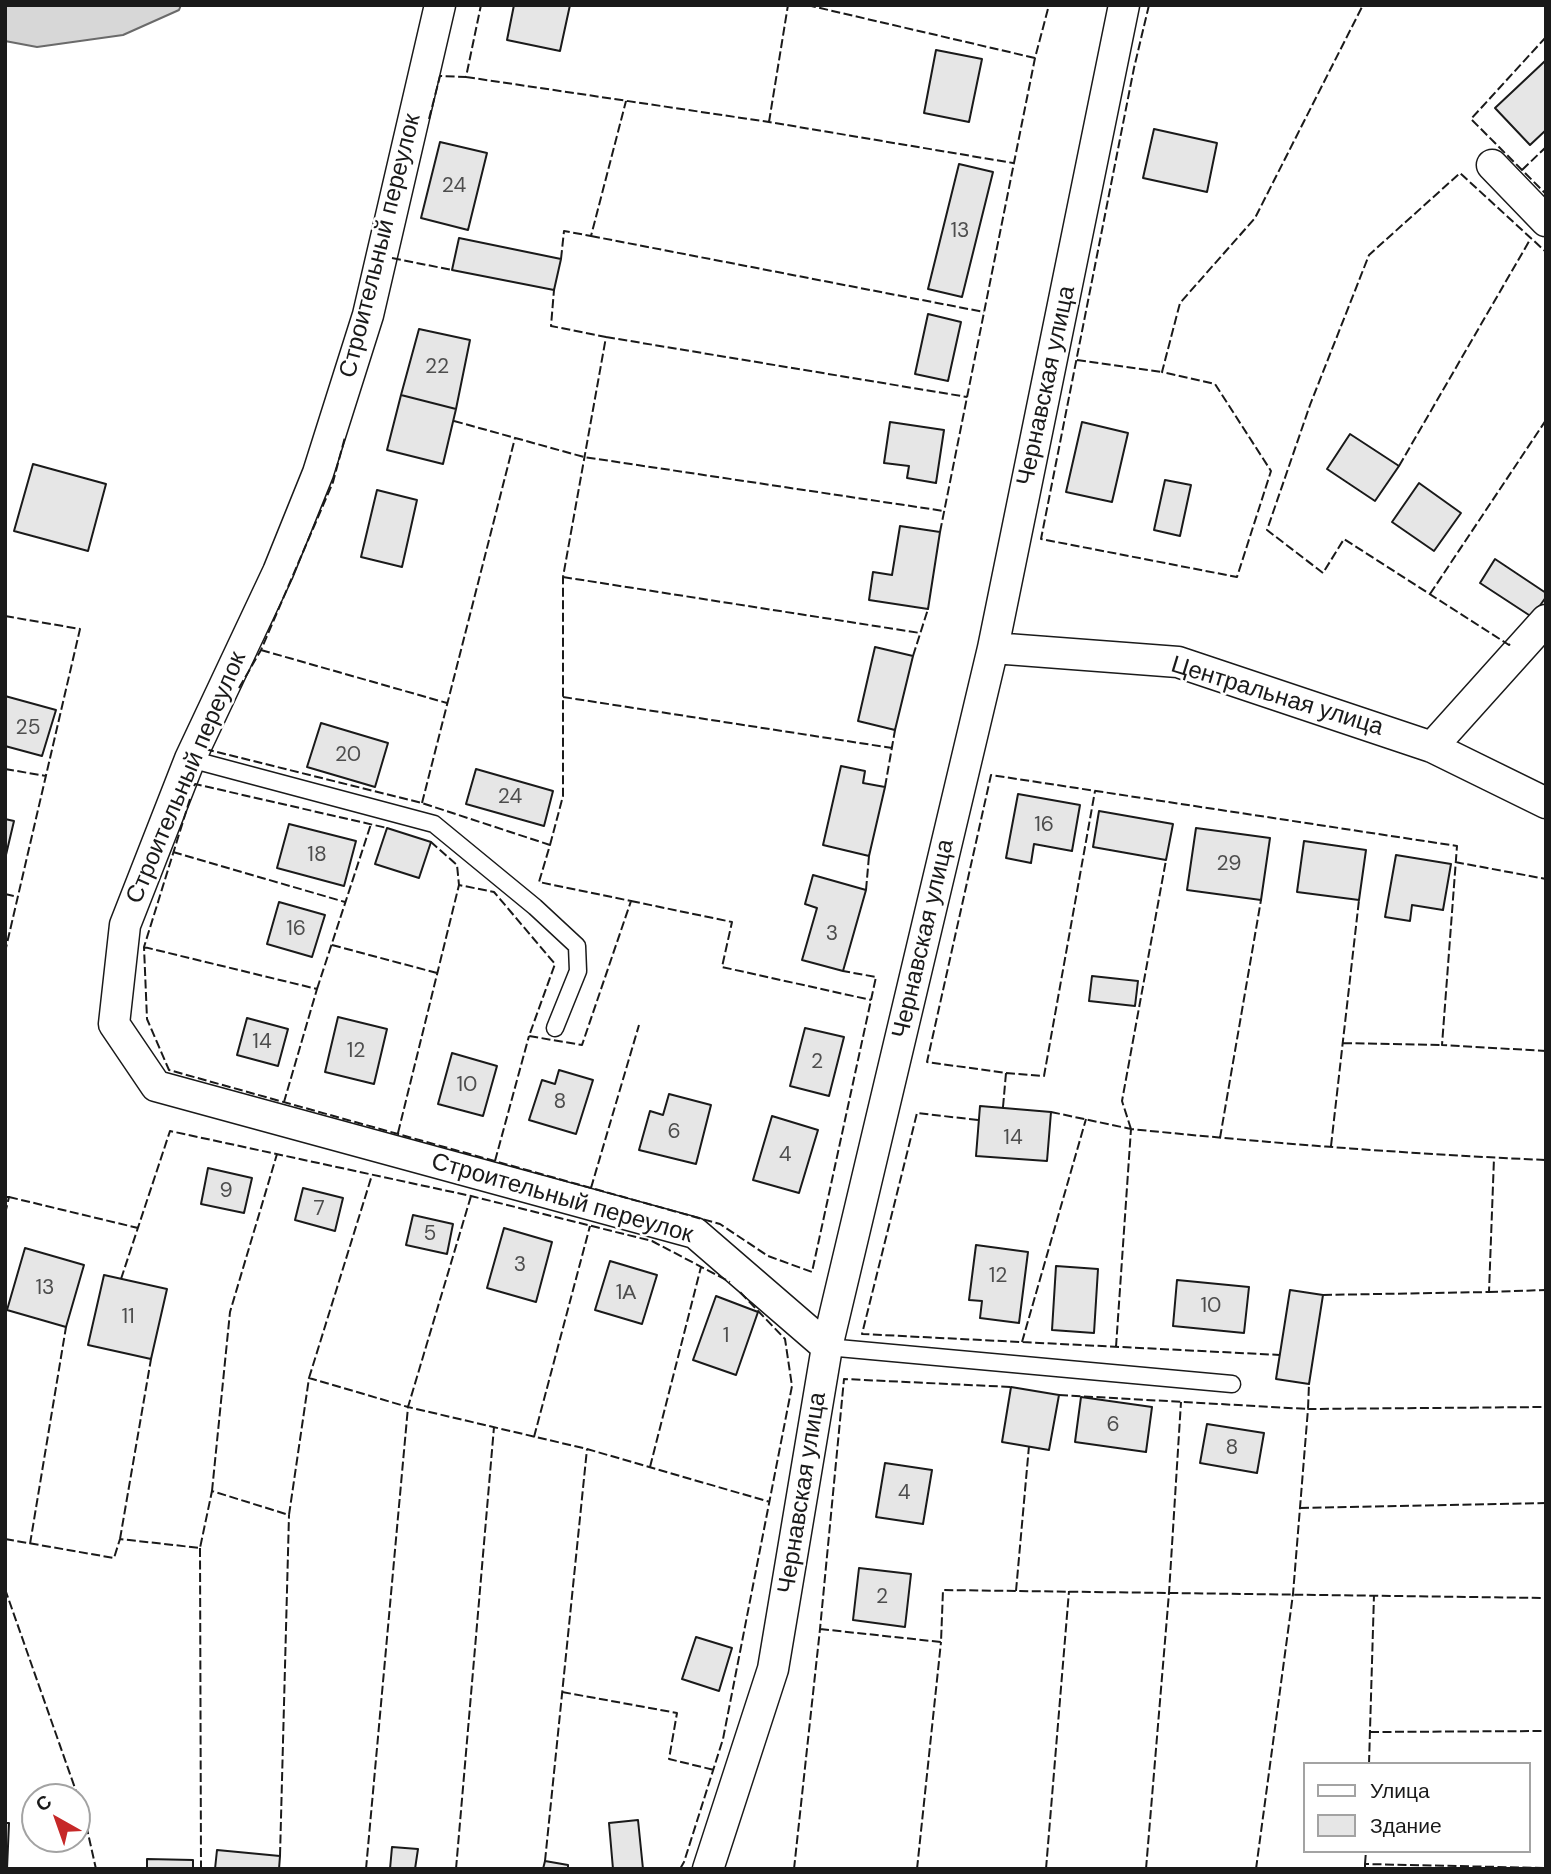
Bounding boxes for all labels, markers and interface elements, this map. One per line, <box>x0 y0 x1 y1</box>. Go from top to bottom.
street label: Строительный переулок <box>334 111 428 381</box>
house number: 24 <box>442 173 466 199</box>
house number: 13 <box>951 218 969 244</box>
street label: Чернавская улица <box>1012 283 1082 489</box>
house number: 22 <box>425 354 449 380</box>
street label: Строительный переулок <box>121 648 253 908</box>
street label: Центральная улица <box>1167 651 1387 743</box>
house number: 25 <box>16 715 40 741</box>
house number: 20 <box>335 742 361 768</box>
house number: 24 <box>498 784 522 810</box>
house number: 16 <box>1034 812 1054 838</box>
street label: Чернавская улица <box>887 837 961 1041</box>
house number: 18 <box>307 842 327 868</box>
house number: 29 <box>1216 851 1242 877</box>
house number: 16 <box>286 916 306 942</box>
house number: 3 <box>826 921 838 947</box>
house number: 14 <box>252 1029 272 1055</box>
house number: 12 <box>347 1038 365 1064</box>
house number: 2 <box>811 1049 823 1075</box>
house number: 10 <box>457 1072 477 1098</box>
house number: 8 <box>554 1089 566 1115</box>
house number: 6 <box>667 1119 681 1145</box>
house number: 14 <box>1003 1125 1023 1151</box>
house number: 4 <box>779 1142 791 1168</box>
street label: Строительный переулок <box>428 1148 696 1250</box>
house number: 9 <box>219 1178 233 1204</box>
house number: 7 <box>313 1196 325 1222</box>
house number: 5 <box>424 1221 436 1247</box>
house number: 3 <box>514 1252 526 1278</box>
house number: 12 <box>989 1263 1007 1289</box>
house number: 13 <box>36 1275 54 1301</box>
house number: 1А <box>616 1280 636 1306</box>
house number: 10 <box>1201 1293 1221 1319</box>
house number: 11 <box>121 1304 135 1330</box>
house number: 1 <box>723 1323 729 1349</box>
street label: Чернавская улица <box>773 1390 833 1596</box>
house number: 6 <box>1106 1412 1120 1438</box>
house number: 8 <box>1226 1435 1238 1461</box>
house number: 4 <box>898 1480 910 1506</box>
house number: 2 <box>876 1584 888 1610</box>
legend <box>1302 1762 1530 1853</box>
text: Улица <box>1370 1777 1430 1805</box>
north arrow <box>21 1783 91 1853</box>
text: С <box>30 1789 57 1817</box>
text: Здание <box>1370 1812 1442 1840</box>

